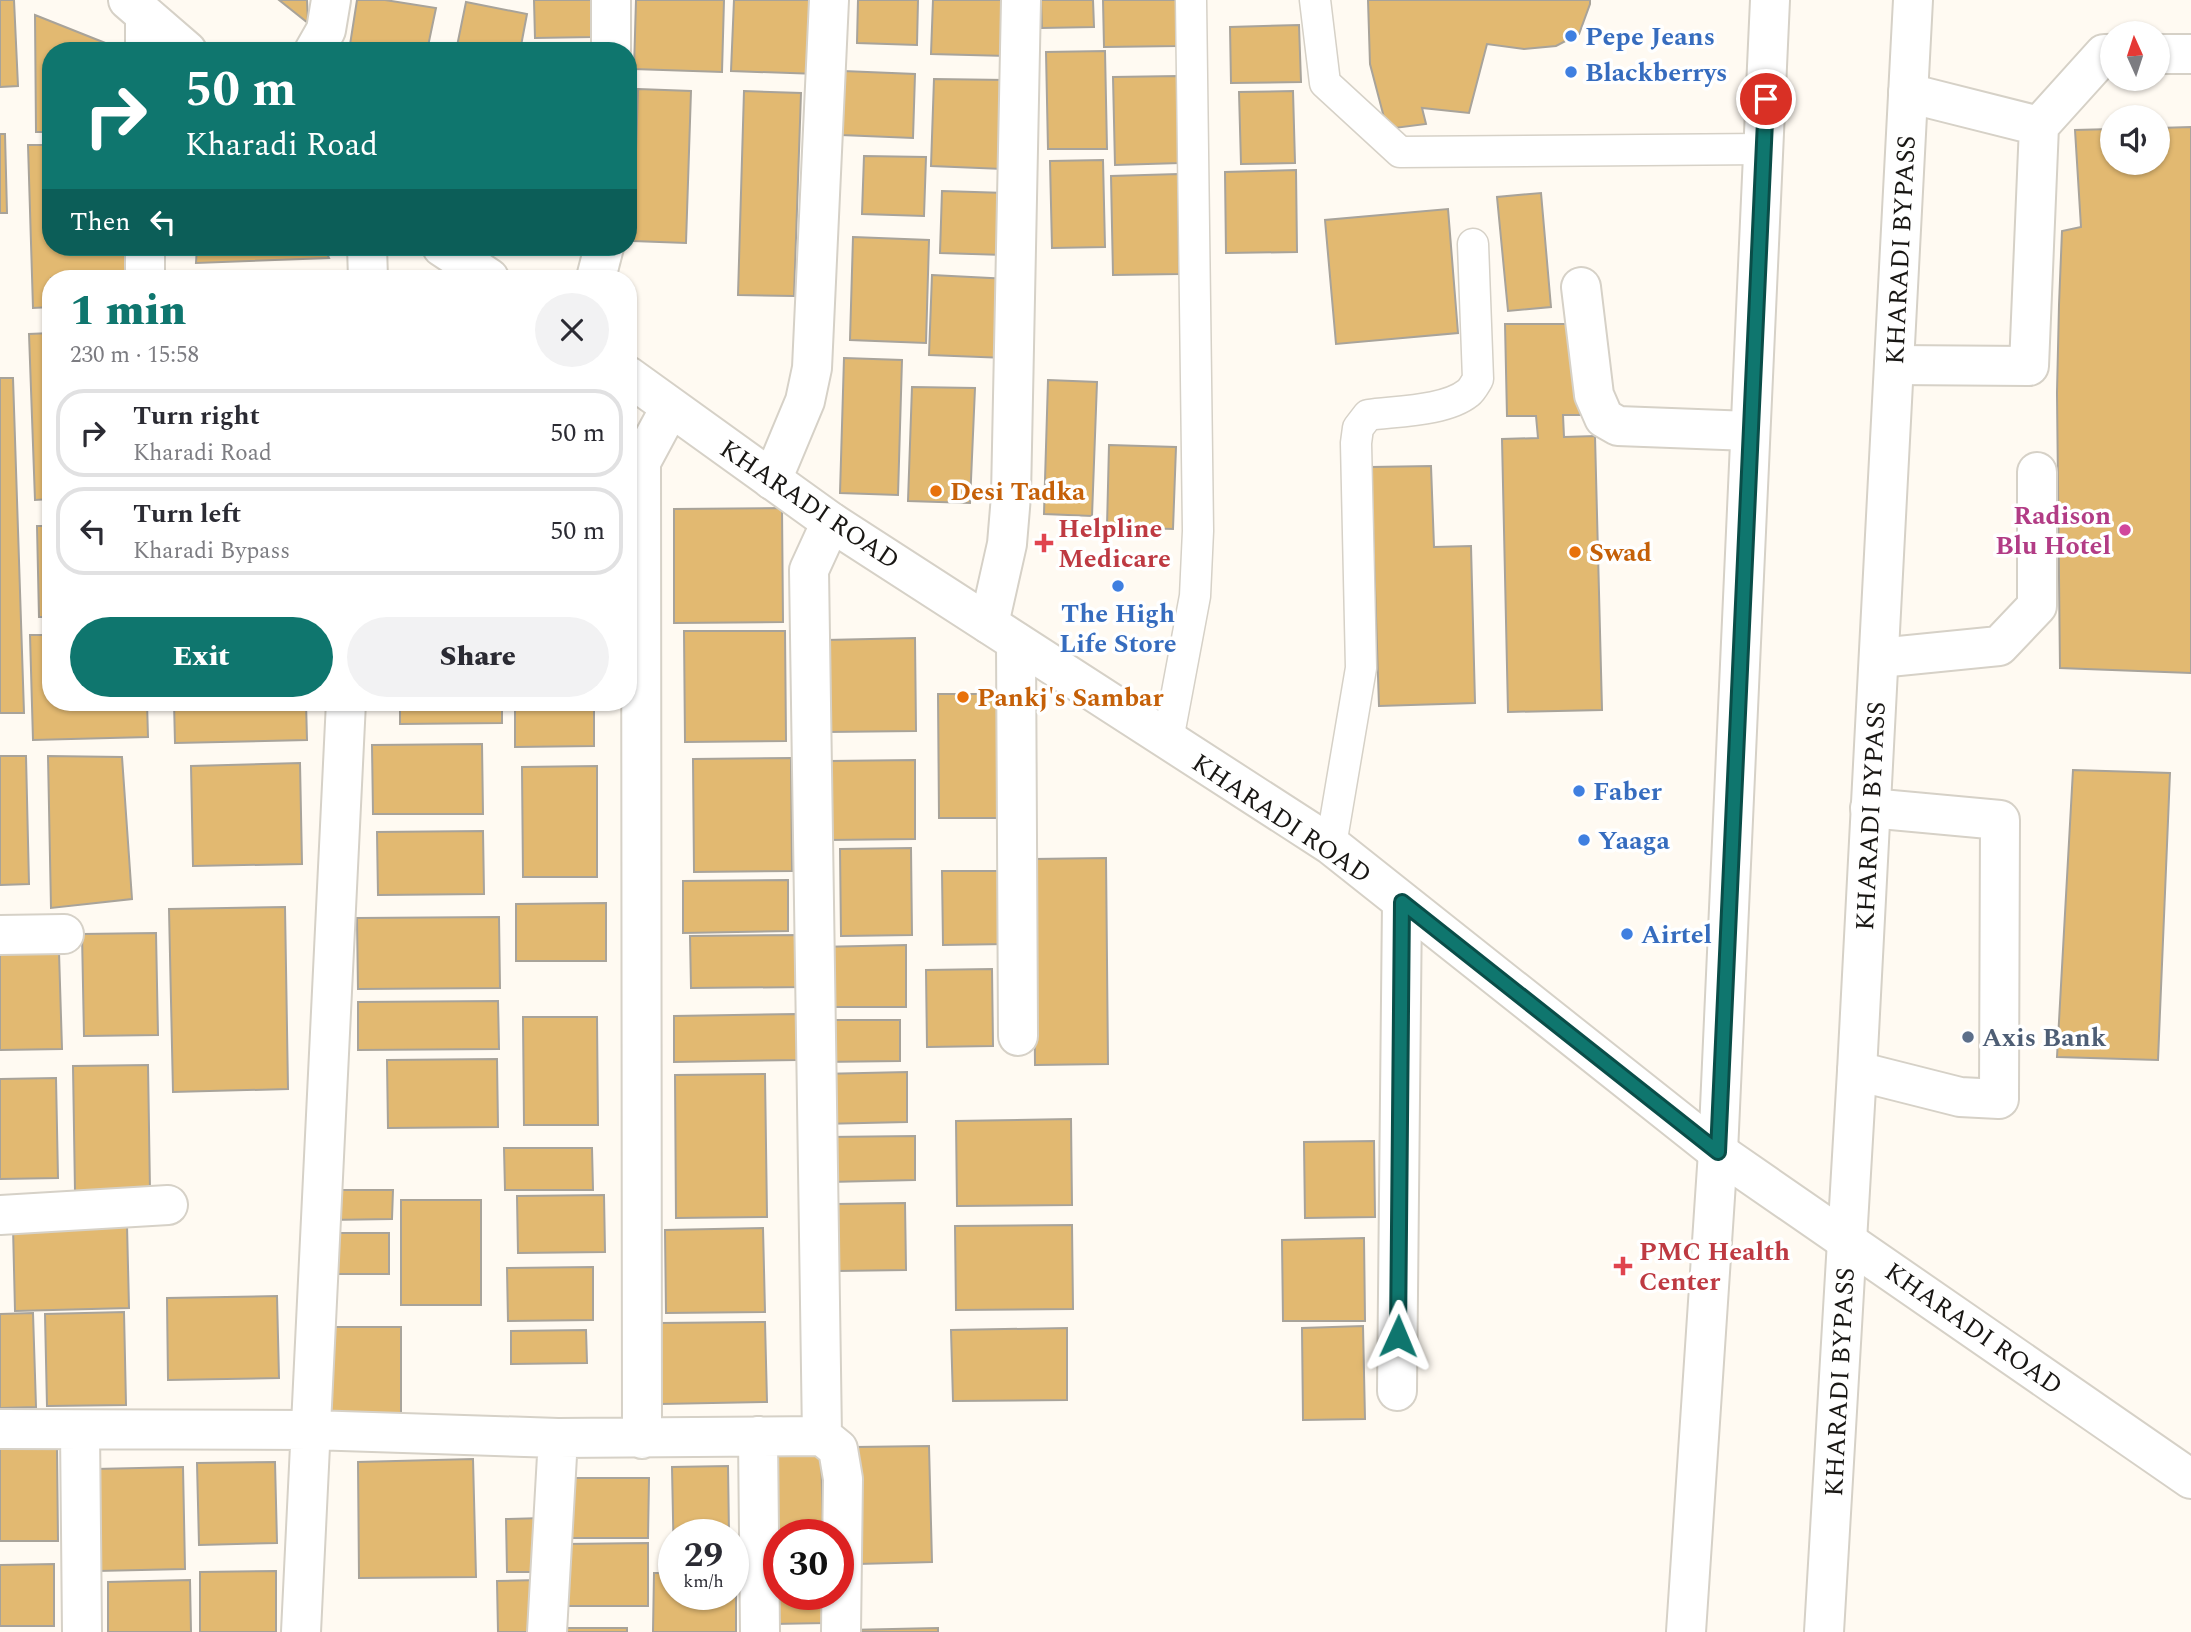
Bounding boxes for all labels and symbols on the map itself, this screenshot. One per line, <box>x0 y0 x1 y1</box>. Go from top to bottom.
place label: Pepe Jeans <box>1585 17 1715 57</box>
north arrow <box>2100 21 2170 91</box>
marker: Pepe Jeans <box>1563 28 1579 44</box>
place label: Blackberrys <box>1585 53 1727 93</box>
marker: Blackberrys <box>1563 64 1579 80</box>
pin <box>1736 69 1796 129</box>
street label: KHARADI BYPASS <box>1875 134 1927 366</box>
street label: KHARADI ROAD <box>711 430 908 580</box>
place label: Desi Tadka <box>950 472 1086 512</box>
marker: Desi Tadka <box>928 483 944 499</box>
place label: Radison Blu Hotel <box>1995 496 2111 566</box>
place label: Helpline Medicare <box>1058 509 1171 579</box>
marker: Radison Blu Hotel <box>2117 522 2133 538</box>
place label: Swad <box>1589 533 1652 573</box>
marker: Helpline Medicare <box>1036 535 1052 551</box>
marker: Swad <box>1567 544 1583 560</box>
marker: The High Life Store <box>1110 578 1126 594</box>
place label: The High Life Store <box>1059 594 1177 664</box>
place label: Pankj's Sambar <box>977 678 1165 718</box>
marker: Pankj's Sambar <box>955 689 971 705</box>
street label: KHARADI BYPASS <box>1845 700 1897 932</box>
street label: KHARADI ROAD <box>1183 744 1380 894</box>
place label: Faber <box>1593 772 1663 812</box>
marker: Faber <box>1571 783 1587 799</box>
place label: Yaaga <box>1598 821 1670 861</box>
marker: Yaaga <box>1576 832 1592 848</box>
place label: Airtel <box>1641 915 1712 955</box>
marker: Airtel <box>1619 926 1635 942</box>
place label: Axis Bank <box>1982 1018 2107 1058</box>
marker: Axis Bank <box>1960 1029 1976 1045</box>
place label: PMC Health Center <box>1639 1232 1790 1302</box>
street label: KHARADI ROAD <box>1876 1252 2071 1405</box>
marker: PMC Health Center <box>1613 1256 1633 1276</box>
street label: KHARADI BYPASS <box>1814 1266 1866 1498</box>
position arrow <box>1361 1299 1435 1373</box>
speed limit sign: 30 <box>763 1519 854 1610</box>

